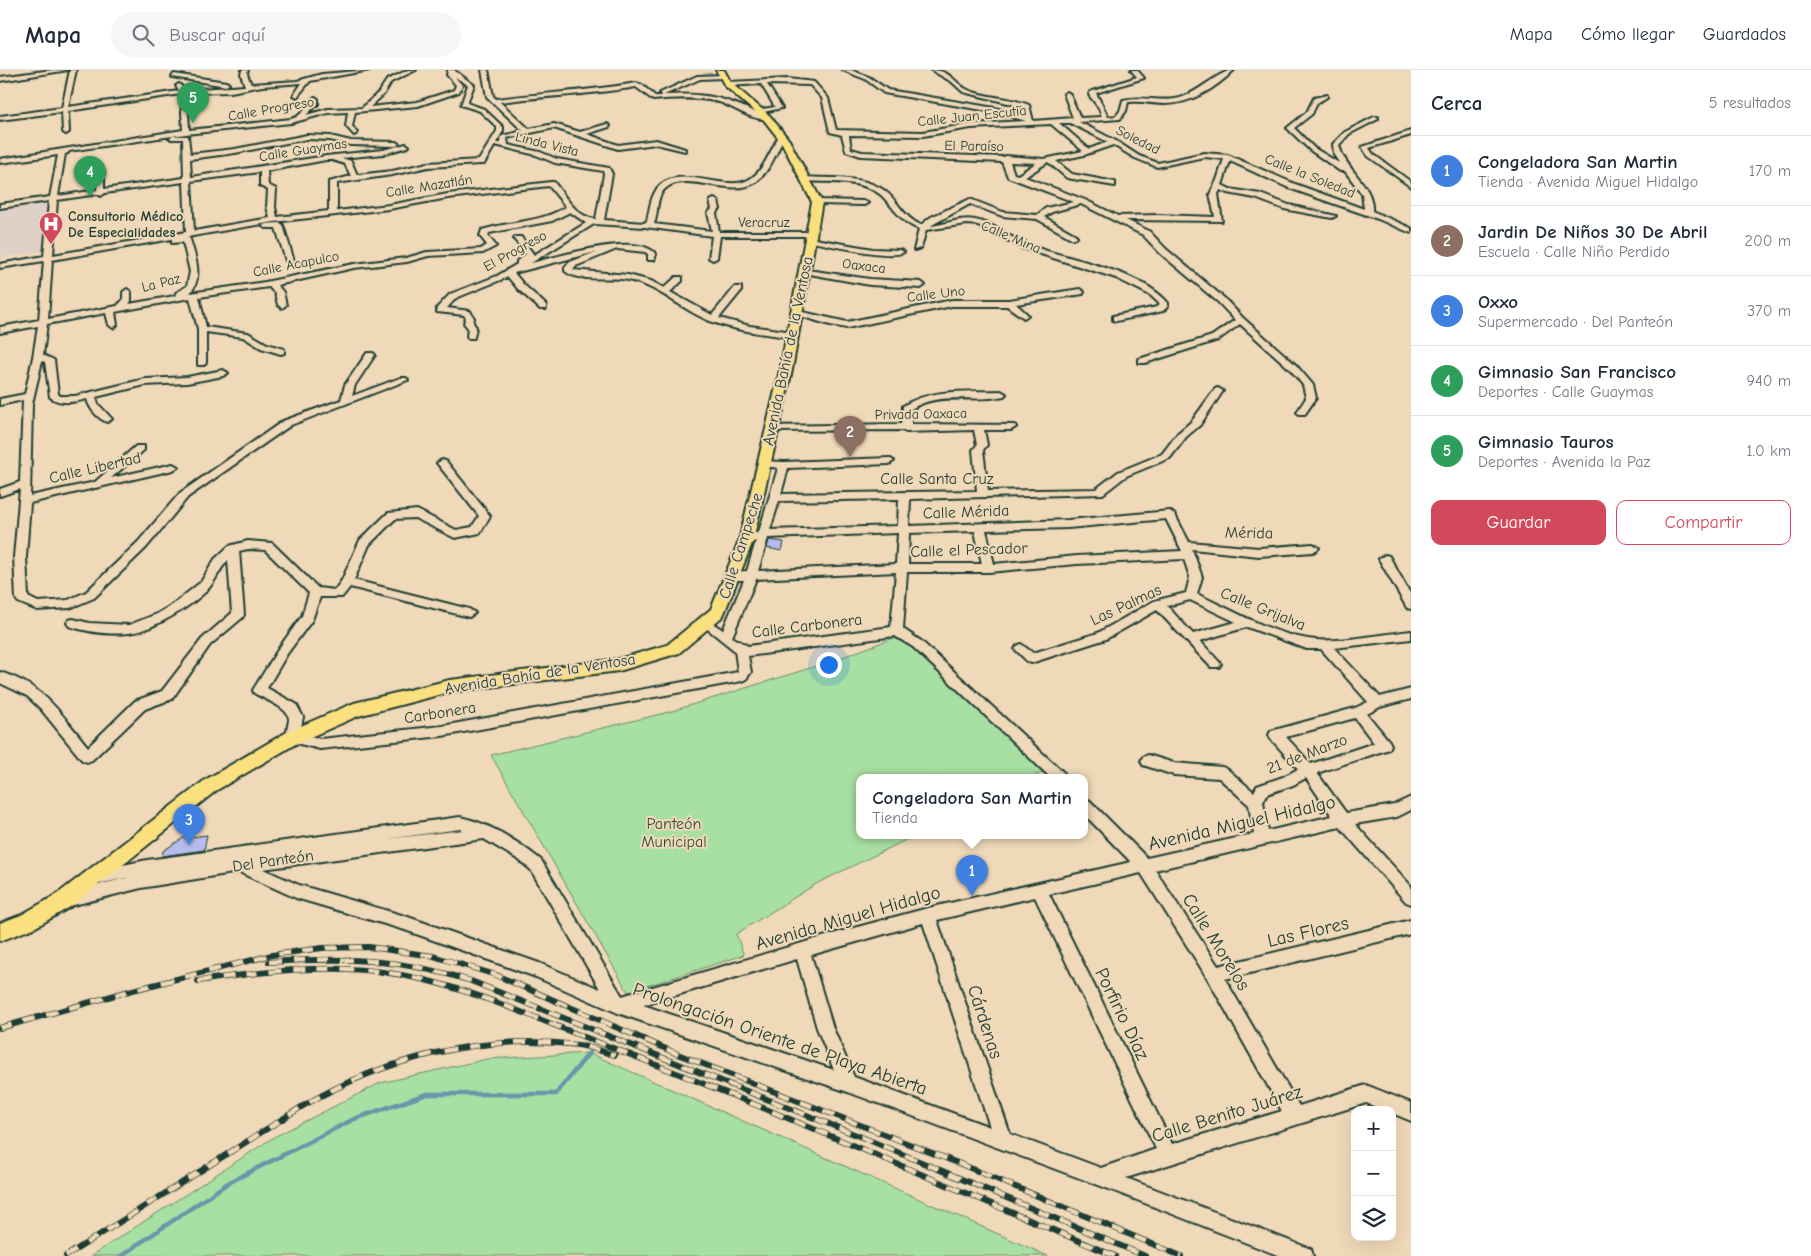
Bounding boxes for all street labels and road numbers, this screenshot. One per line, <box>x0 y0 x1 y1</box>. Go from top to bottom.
street label: Calle Progreso <box>227 93 315 125</box>
street label: Calle Juan Escutia <box>917 102 1027 130</box>
street label: Soledad <box>1113 122 1163 158</box>
street label: Linda Vista <box>514 128 580 160</box>
street label: Calle Guaymas <box>258 135 348 165</box>
street label: El Paraíso <box>944 137 1004 155</box>
street label: Calle la Soledad <box>1262 150 1358 202</box>
street label: Calle Mazatlán <box>384 171 474 201</box>
street label: Veracruz <box>738 214 790 231</box>
street label: Calle Mina <box>978 217 1044 257</box>
street label: El Progreso <box>480 227 550 275</box>
street label: Calle Acapulco <box>251 247 341 281</box>
street label: Avenida Bahía de la Ventosa <box>759 255 817 447</box>
street label: Oaxaca <box>841 255 887 277</box>
street label: La Paz <box>140 270 182 296</box>
street label: Calle Uno <box>906 282 966 306</box>
street label: Privada Oaxaca <box>875 405 967 423</box>
street label: Calle Libertad <box>47 449 143 487</box>
street label: Calle Santa Cruz <box>880 470 994 488</box>
street label: Calle Campeche <box>715 491 767 601</box>
street label: Calle Mérida <box>922 501 1010 523</box>
street label: Mérida <box>1225 524 1273 542</box>
street label: Calle el Pescador <box>910 539 1029 561</box>
street label: Las Palmas <box>1088 581 1165 629</box>
street label: Calle Grijalva <box>1218 584 1308 634</box>
street label: Calle Carbonera <box>751 610 863 642</box>
street label: Avenida Bahía de la Ventosa <box>443 650 637 698</box>
street label: Carbonera <box>403 698 477 728</box>
street label: 21 de Marzo <box>1264 730 1350 778</box>
street label: Avenida Miguel Hidalgo <box>1146 791 1338 855</box>
street label: Del Panteón <box>231 846 315 876</box>
street label: Avenida Miguel Hidalgo <box>753 881 943 955</box>
street label: Calle Morelos <box>1177 889 1255 995</box>
street label: Las Flores <box>1265 912 1351 952</box>
street label: Porfirio Díaz <box>1090 964 1154 1064</box>
street label: Prolongación Oriente de Playa Abierta <box>630 978 930 1100</box>
street label: Cárdenas <box>963 982 1007 1062</box>
street label: Calle Benito Juárez <box>1149 1081 1305 1147</box>

